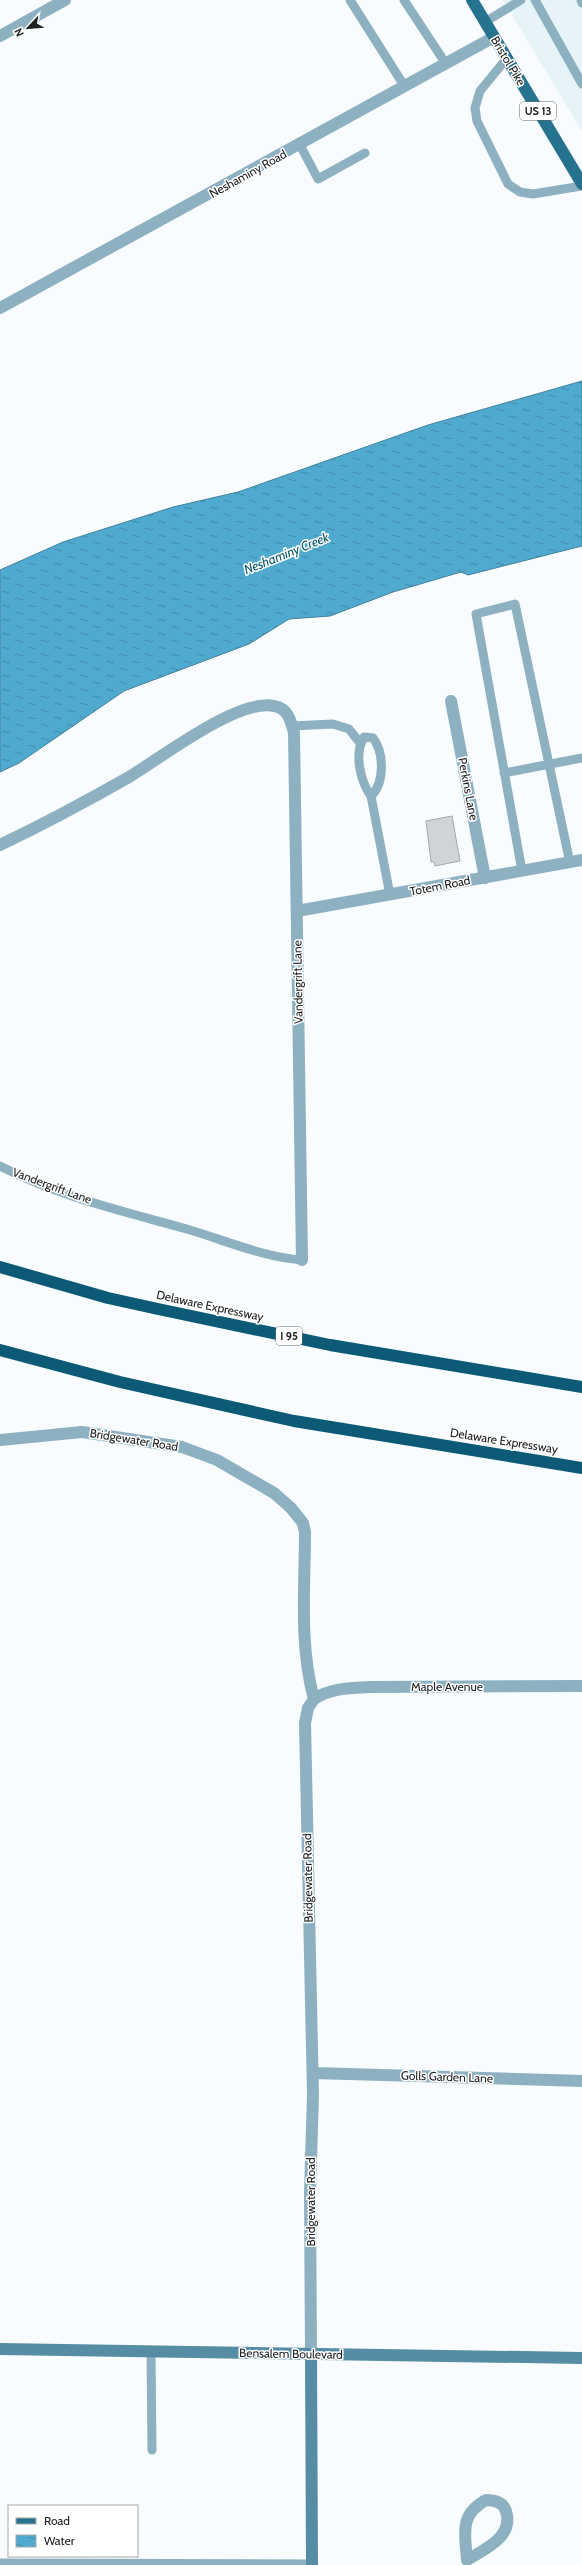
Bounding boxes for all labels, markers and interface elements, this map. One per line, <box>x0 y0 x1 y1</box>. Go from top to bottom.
north arrow <box>8 8 48 48</box>
text: N <box>11 26 27 39</box>
street label: Bristol Pike <box>488 33 529 88</box>
road number: US 13 <box>520 102 556 120</box>
street label: Neshaminy Road <box>206 146 289 201</box>
water label: Neshaminy Creek <box>241 529 331 577</box>
street label: Perkins Lane <box>455 756 482 822</box>
street label: Totem Road <box>408 872 471 899</box>
street label: Vandergrift Lane <box>289 940 306 1024</box>
street label: Vandergrift Lane <box>10 1164 94 1207</box>
street label: Delaware Expressway <box>155 1287 265 1324</box>
road number: I 95 <box>276 1327 302 1345</box>
street label: Bridgewater Road <box>89 1425 179 1454</box>
street label: Delaware Expressway <box>449 1425 559 1456</box>
street label: Maple Avenue <box>411 1679 483 1694</box>
street label: Bridgewater Road <box>299 1833 316 1923</box>
street label: Golls Garden Lane <box>401 2067 493 2086</box>
street label: Bridgewater Road <box>303 2157 318 2247</box>
street label: Bensalem Boulevard <box>239 2345 343 2362</box>
legend <box>8 2505 138 2557</box>
text: Road <box>44 2513 70 2528</box>
text: Water <box>44 2533 75 2548</box>

